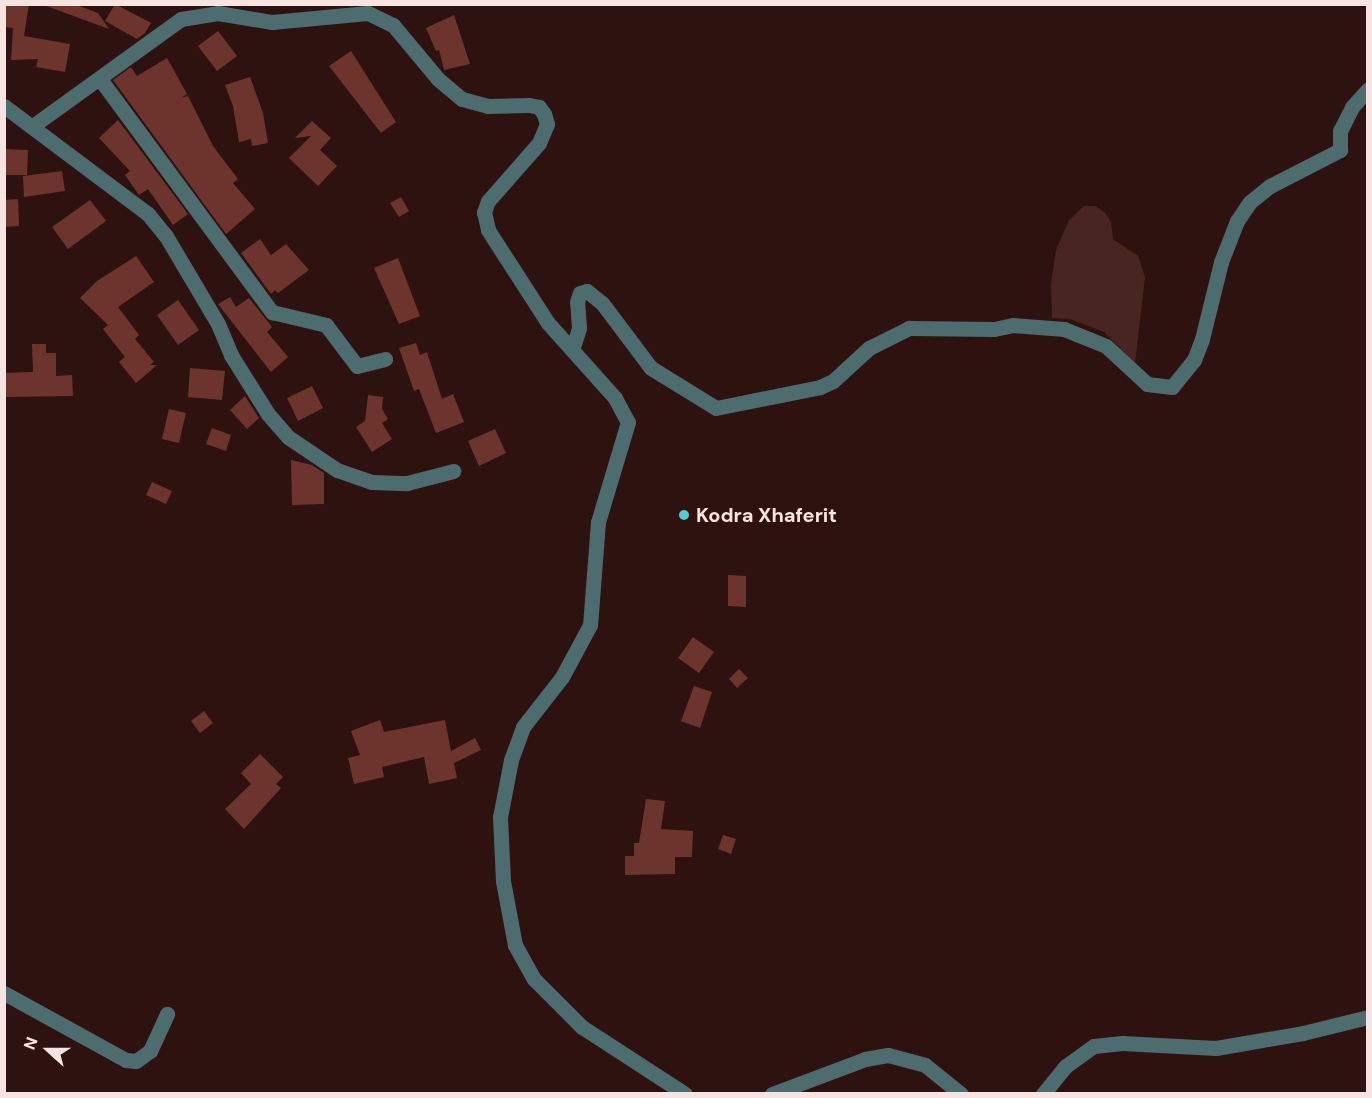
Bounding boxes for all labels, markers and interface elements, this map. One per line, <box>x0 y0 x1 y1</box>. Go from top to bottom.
place label: Kodra Xhaferit <box>696 503 837 527</box>
marker: Kodra Xhaferit <box>677 508 691 522</box>
north arrow <box>18 1020 78 1080</box>
text: N <box>19 1034 43 1053</box>

